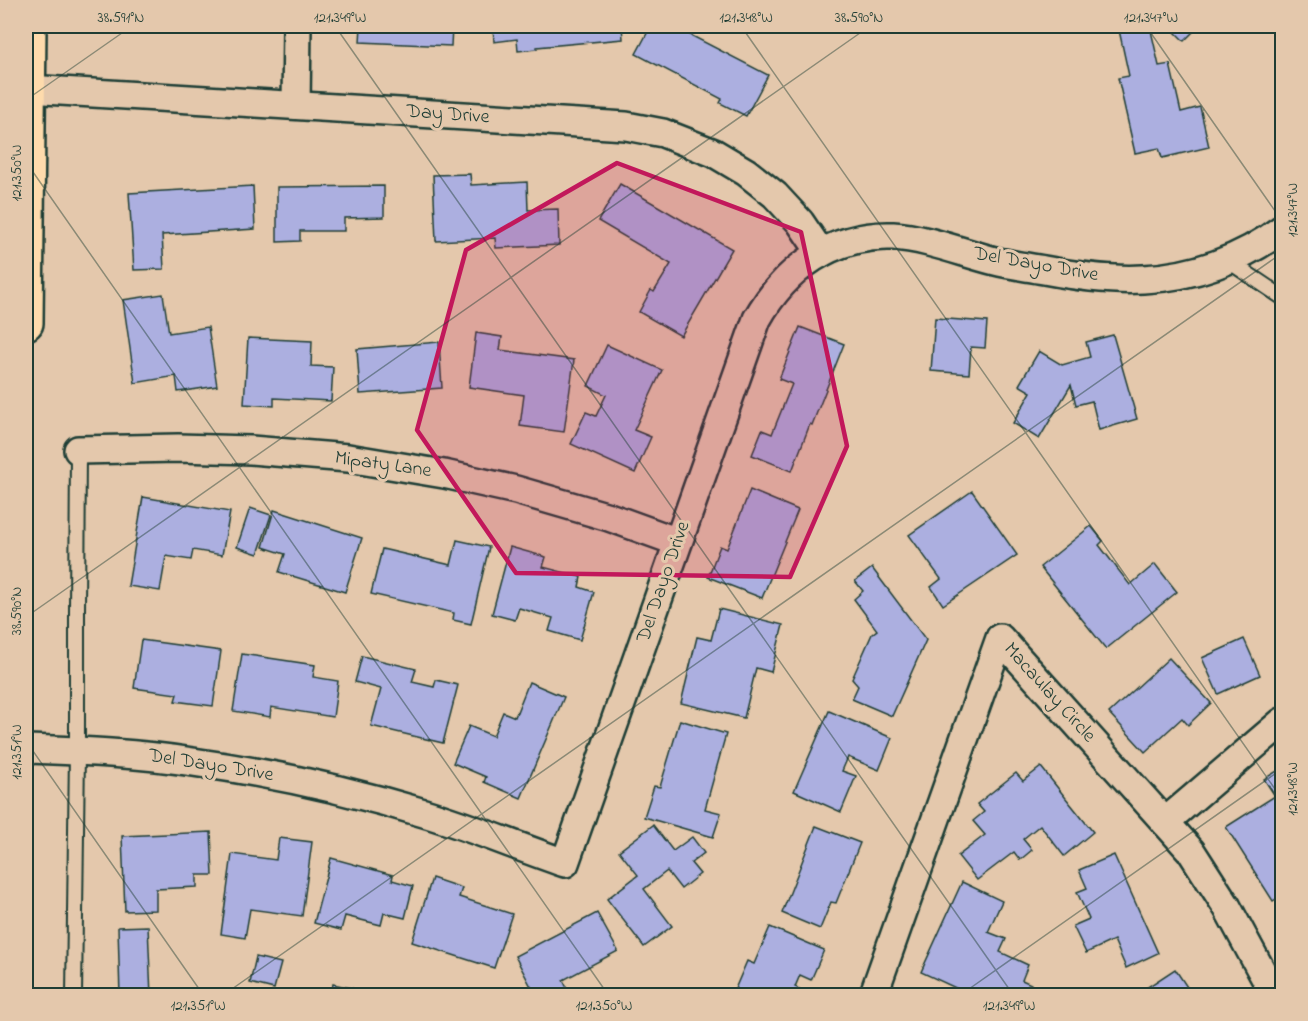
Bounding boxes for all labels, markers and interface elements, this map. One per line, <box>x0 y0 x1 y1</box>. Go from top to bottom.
text: 38.591°N <box>98 7 144 29</box>
text: 121.349°W <box>314 7 366 29</box>
text: 121.348°W <box>719 7 773 29</box>
text: 38.590°N <box>835 7 883 29</box>
text: 121.347°W <box>1124 7 1178 29</box>
street label: Day Drive <box>404 98 491 132</box>
text: 121.350°W <box>6 145 28 201</box>
text: 121.347°W <box>1282 183 1304 237</box>
street label: Del Dayo Drive <box>970 240 1101 290</box>
street label: Mipaty Lane <box>333 444 433 486</box>
street label: Del Dayo Drive <box>629 518 698 647</box>
text: 38.590°N <box>6 587 28 635</box>
street label: Macaulay Circle <box>996 636 1102 750</box>
text: 121.351°W <box>6 724 28 780</box>
street label: Del Dayo Drive <box>145 742 276 790</box>
text: 121.348°W <box>1282 762 1304 816</box>
text: 121.351°W <box>170 995 226 1017</box>
text: 121.350°W <box>576 995 632 1017</box>
text: 121.349°W <box>983 995 1035 1017</box>

